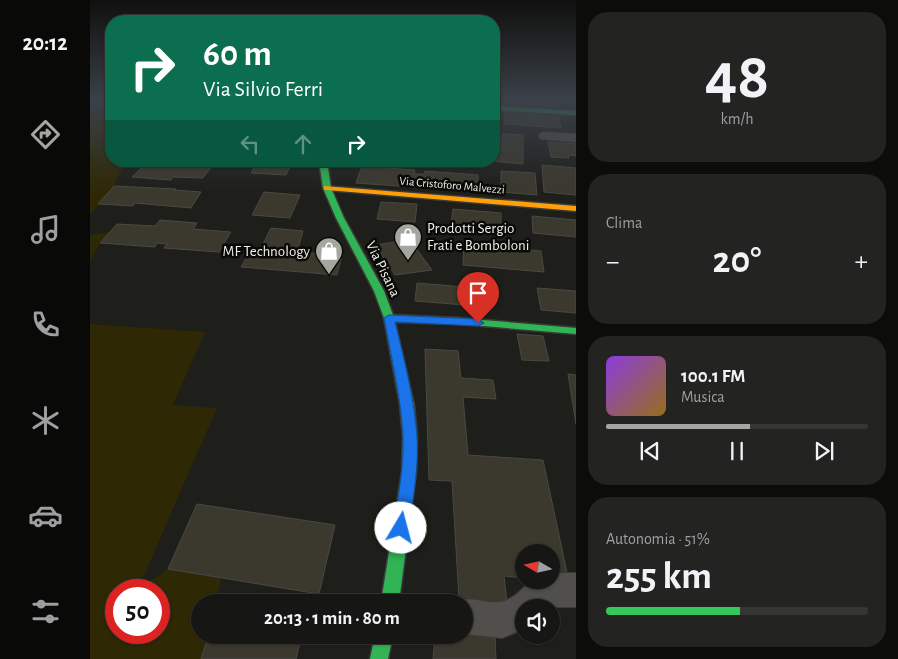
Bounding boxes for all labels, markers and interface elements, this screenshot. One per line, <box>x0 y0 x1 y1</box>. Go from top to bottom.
text: 20:12 <box>22 32 68 54</box>
icon: right <box>120 35 185 100</box>
text: 60 m <box>203 37 272 72</box>
text: 48 <box>705 45 769 110</box>
text: Via Silvio Ferri <box>203 78 323 100</box>
text: km/h <box>720 111 754 127</box>
icon: directions <box>28 117 63 152</box>
icon: left <box>236 130 264 158</box>
icon: ahead <box>289 130 317 158</box>
icon: right <box>342 130 370 158</box>
street label: Via Cristoforo Malvezzi <box>399 174 505 196</box>
icon: music <box>28 212 63 247</box>
text: Clima <box>606 215 642 231</box>
place label: Prodotti Sergio Frati e Bomboloni <box>427 221 529 253</box>
shop icon: Prodotti Sergio Frati e Bomboloni <box>393 222 423 261</box>
shop icon: MF Technology <box>314 236 344 275</box>
street label: Via Pisana <box>363 239 403 299</box>
text: 20° <box>713 242 761 280</box>
place label: MF Technology <box>223 244 311 259</box>
text: − <box>606 248 619 276</box>
text: + <box>855 248 868 276</box>
pin <box>457 272 499 323</box>
icon: arrive <box>464 279 492 307</box>
icon: phone <box>28 307 63 342</box>
text: 100.1 FM <box>681 367 745 386</box>
text: Musica <box>681 389 725 405</box>
icon: climate <box>28 403 63 438</box>
icon: previous <box>636 437 664 465</box>
icon: pause <box>723 437 751 465</box>
icon: next <box>810 437 838 465</box>
icon: car <box>28 498 63 533</box>
position arrow <box>374 501 426 553</box>
text: Autonomia · 51% <box>606 531 710 547</box>
north arrow <box>515 544 560 589</box>
map controls <box>515 544 560 644</box>
text: 255 km <box>606 558 712 596</box>
speed limit sign: 50 <box>105 579 170 644</box>
icon: filters <box>28 594 63 629</box>
button: sound <box>515 599 560 644</box>
text: 20:13 · 1 min · 80 m <box>264 609 400 628</box>

